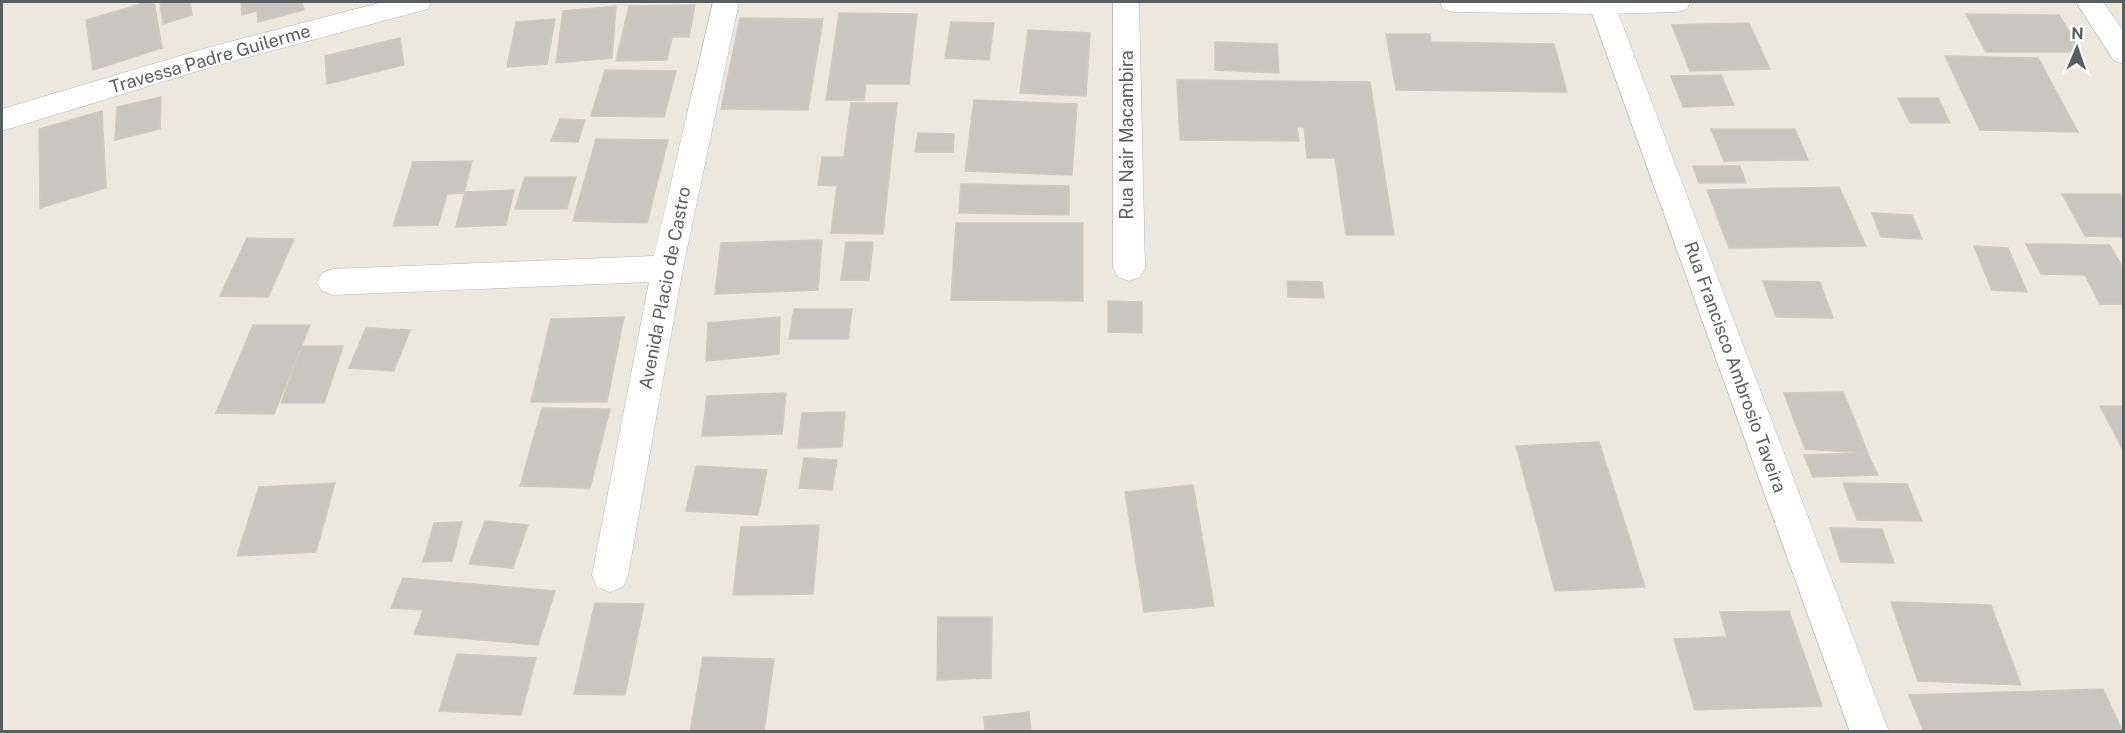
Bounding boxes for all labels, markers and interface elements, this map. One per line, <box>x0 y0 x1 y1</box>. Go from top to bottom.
north arrow <box>2047 18 2107 78</box>
street label: Travessa Padre Guilerme <box>107 20 313 97</box>
text: N <box>2071 24 2084 43</box>
street label: Rua Nair Macambira <box>1116 50 1137 220</box>
street label: Avenida Placio de Castro <box>635 185 694 391</box>
street label: Rua Francisco Ambrosio Taveira <box>1680 238 1791 495</box>

